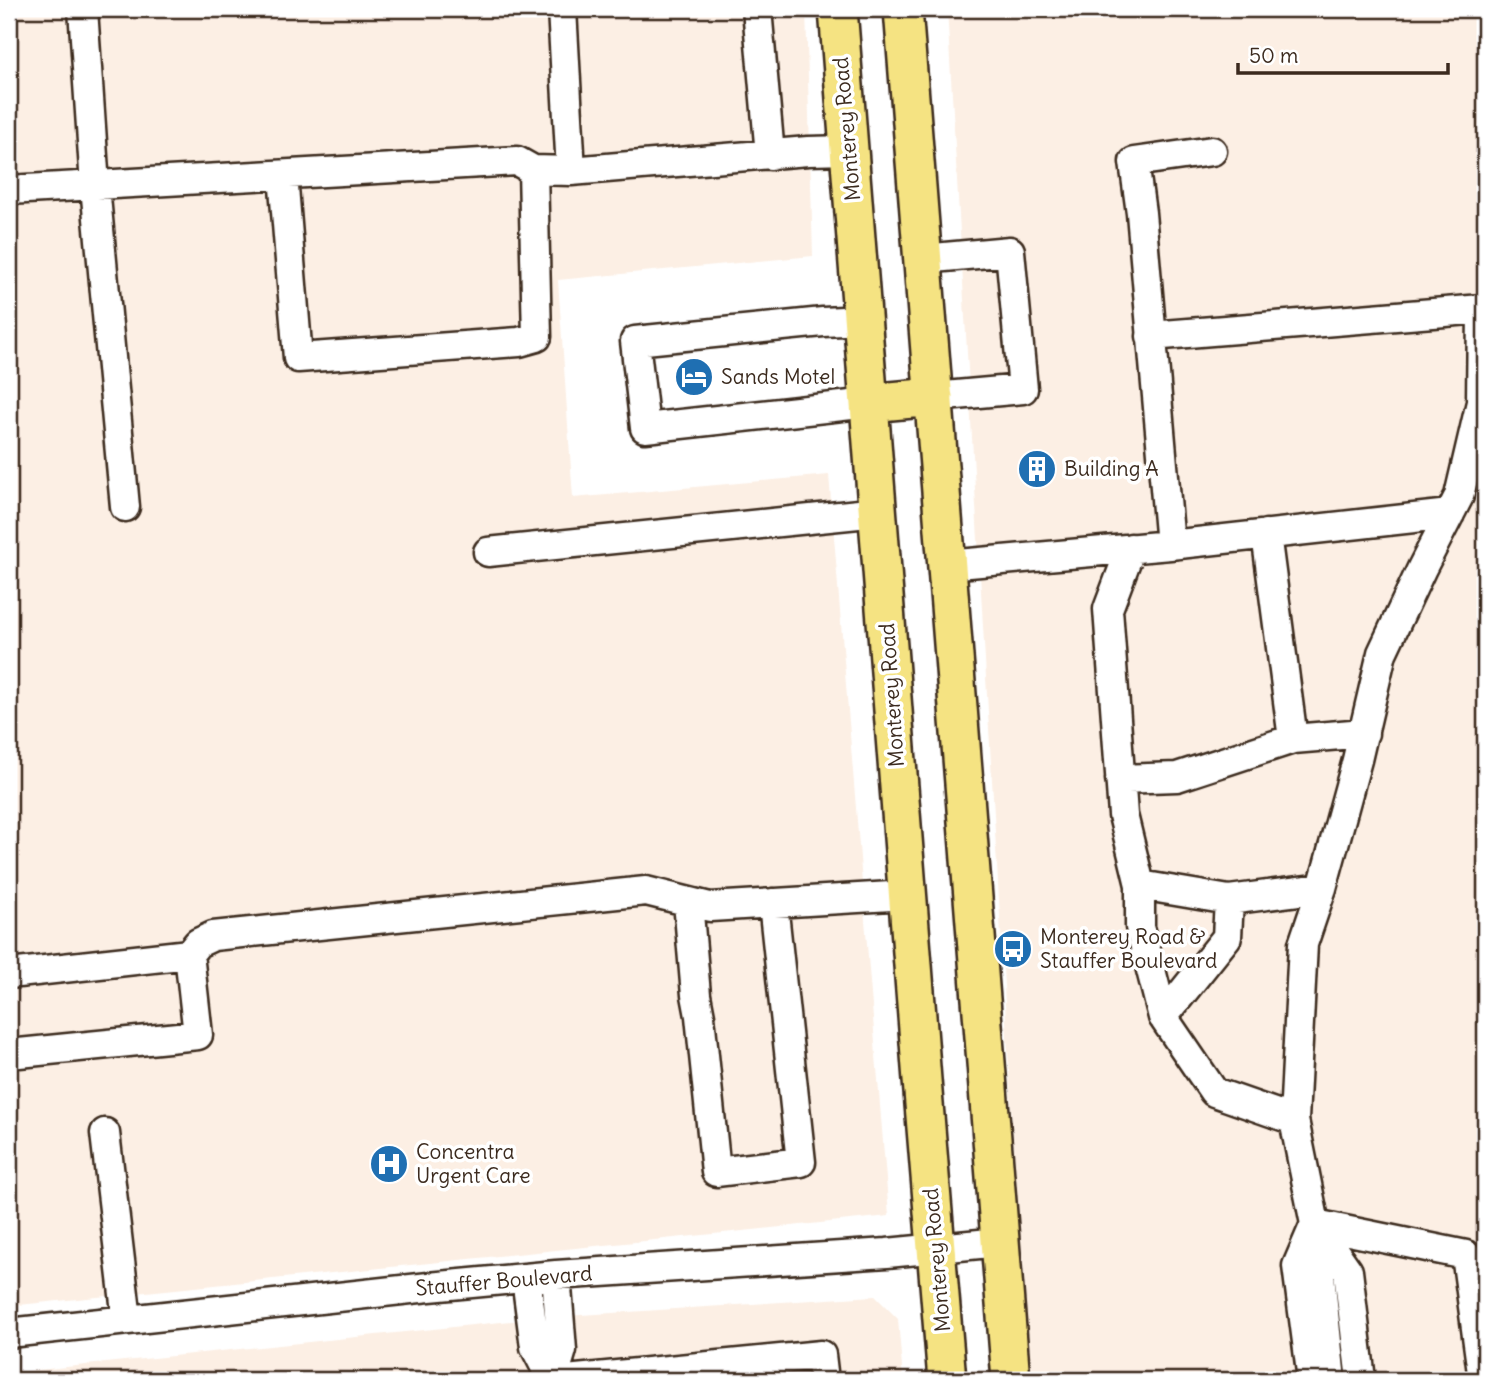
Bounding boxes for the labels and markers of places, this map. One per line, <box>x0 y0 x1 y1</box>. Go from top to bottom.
hotel icon: Sands Motel <box>673 356 715 398</box>
place label: Sands Motel <box>721 363 835 390</box>
building icon: Building A <box>1016 448 1058 490</box>
place label: Building A <box>1064 455 1159 482</box>
place label: Monterey Road & Stauffer Boulevard <box>1040 923 1217 974</box>
bus stop icon: Monterey Road & Stauffer Boulevard <box>992 928 1034 970</box>
place label: Concentra Urgent Care <box>416 1138 530 1189</box>
hospital icon: Concentra Urgent Care <box>368 1143 410 1185</box>

